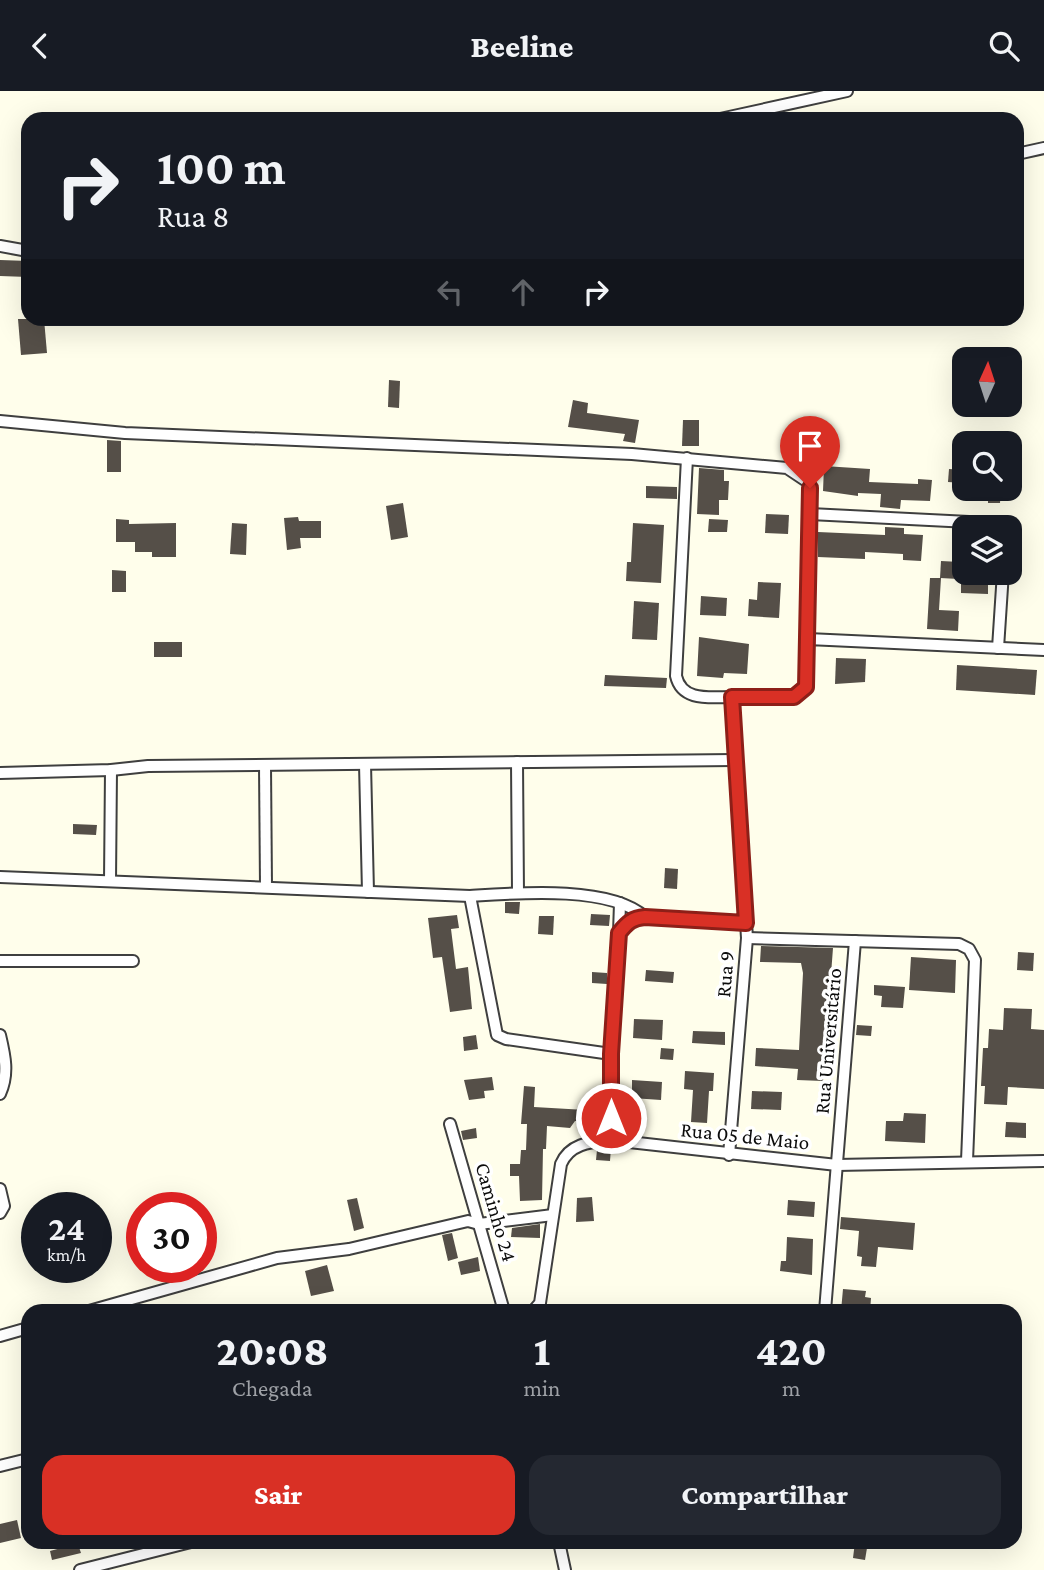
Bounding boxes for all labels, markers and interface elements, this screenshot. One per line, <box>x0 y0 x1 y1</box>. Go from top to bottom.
icon: back <box>21 27 59 65</box>
icon: search <box>985 27 1023 65</box>
text: Beeline <box>470 28 574 64</box>
icon: right <box>42 140 133 231</box>
text: 100 m <box>157 140 286 195</box>
text: Rua 8 <box>157 198 229 234</box>
icon: left <box>431 273 469 311</box>
icon: ahead <box>504 273 542 311</box>
icon: right <box>577 273 615 311</box>
north arrow <box>952 347 1022 417</box>
map controls <box>952 347 1022 585</box>
pin <box>780 416 840 488</box>
icon: arrive <box>791 427 829 465</box>
button: search <box>952 431 1022 501</box>
button: layers <box>952 515 1022 585</box>
street label: Rua 9 <box>711 950 739 998</box>
street label: Rua Universitário <box>810 967 846 1115</box>
position arrow <box>574 1081 648 1155</box>
street label: Rua 05 de Maio <box>680 1117 810 1155</box>
street label: Caminho 24 <box>470 1160 522 1264</box>
speed limit sign: 30 <box>126 1192 217 1283</box>
text: 24 <box>48 1209 85 1248</box>
text: km/h <box>47 1245 86 1265</box>
text: 20:08 <box>216 1327 328 1374</box>
text: 1 <box>534 1327 550 1374</box>
text: 420 <box>756 1327 827 1374</box>
text: Chegada <box>232 1375 313 1401</box>
text: min <box>524 1375 560 1401</box>
text: m <box>782 1375 800 1401</box>
button: Sair <box>42 1455 515 1535</box>
button: Compartilhar <box>529 1455 1001 1535</box>

